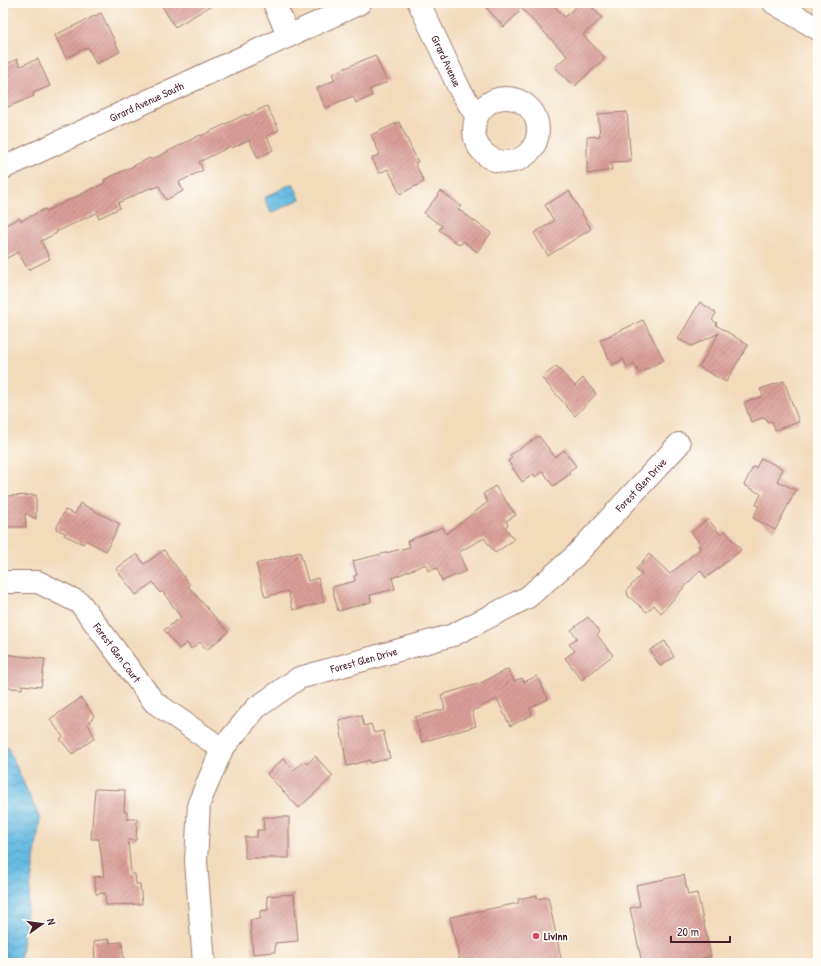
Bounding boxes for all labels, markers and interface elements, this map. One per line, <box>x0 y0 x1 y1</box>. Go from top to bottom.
street label: Girard Avenue <box>428 33 465 89</box>
street label: Girard Avenue South <box>107 78 186 125</box>
street label: Forest Glen Drive <box>612 455 670 516</box>
street label: Forest Glen Court <box>90 619 144 685</box>
street label: Forest Glen Drive <box>328 644 399 676</box>
north arrow <box>22 904 62 944</box>
text: N <box>44 917 59 926</box>
scale bar <box>671 918 730 944</box>
text: 20 m <box>677 923 699 940</box>
place label: LivInn <box>544 929 568 943</box>
marker: LivInn <box>531 931 541 941</box>

